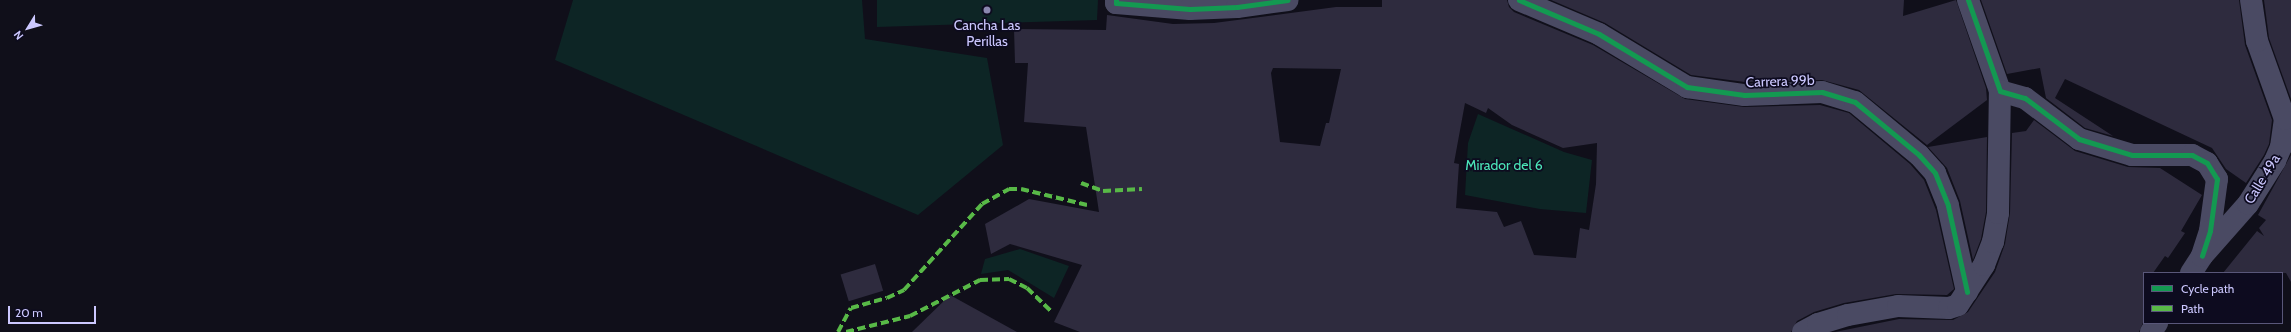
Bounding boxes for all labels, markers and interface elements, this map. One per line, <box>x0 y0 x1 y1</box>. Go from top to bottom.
marker: Cancha Las Perillas <box>982 5 992 15</box>
north arrow <box>8 8 48 48</box>
place label: Cancha Las Perillas <box>954 17 1020 50</box>
text: N <box>10 28 26 43</box>
street label: Carrera 99b <box>1745 71 1815 91</box>
street label: Calle 49a <box>2241 151 2283 207</box>
park label: Mirador del 6 <box>1465 157 1543 173</box>
legend <box>2143 272 2283 324</box>
text: Cycle path <box>2181 281 2234 296</box>
scale bar <box>10 298 98 324</box>
text: Path <box>2181 301 2204 316</box>
text: 20 m <box>15 305 43 320</box>

